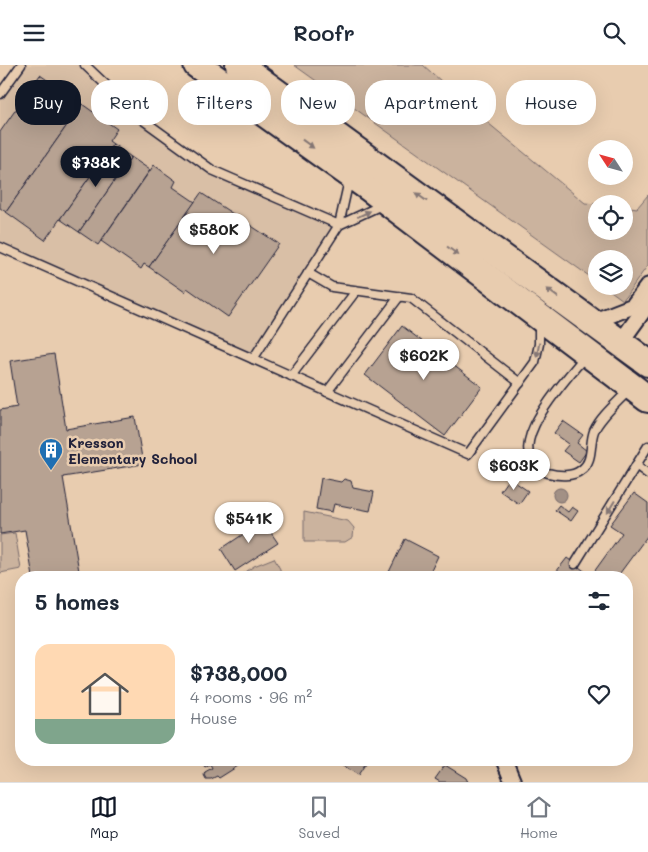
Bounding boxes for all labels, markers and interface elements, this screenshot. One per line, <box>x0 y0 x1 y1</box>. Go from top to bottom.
text: Roofr <box>293 18 355 47</box>
icon: menu <box>20 19 48 47</box>
icon: search <box>600 19 628 47</box>
chip: Buy <box>15 80 81 125</box>
chip: Rent <box>91 80 168 125</box>
chip: Filters <box>178 80 271 125</box>
chip: New <box>281 80 355 125</box>
chip: Apartment <box>365 80 496 125</box>
chip: House <box>506 80 596 125</box>
one-way arrow <box>301 139 315 149</box>
north arrow <box>588 140 632 185</box>
map controls <box>588 140 633 295</box>
pin: $738K <box>61 145 131 188</box>
text: $738K <box>72 151 120 172</box>
one-way arrow <box>414 192 428 202</box>
button: locate <box>588 195 633 240</box>
one-way arrow <box>357 209 371 217</box>
pin: $580K <box>179 213 249 255</box>
text: $580K <box>189 218 239 239</box>
one-way arrow <box>446 246 460 256</box>
button: layers <box>588 250 633 295</box>
one-way arrow <box>545 288 559 298</box>
pin: $602K <box>389 339 459 381</box>
one-way arrow <box>534 343 542 358</box>
text: $602K <box>399 344 449 365</box>
place label: Kresson Elementary School <box>68 433 197 468</box>
building icon: Kresson Elementary School <box>38 437 64 471</box>
pin: $603K <box>479 449 549 491</box>
text: $603K <box>489 454 539 475</box>
one-way arrow <box>606 500 615 513</box>
pin: $541K <box>214 501 284 544</box>
text: $541K <box>226 507 273 528</box>
icon: filters <box>585 587 613 615</box>
text: 5 homes <box>35 588 120 615</box>
text: $738,000 <box>190 659 287 686</box>
icon: home <box>75 664 135 724</box>
icon: heart <box>585 680 613 708</box>
text: 4 rooms · 96 m² <box>190 686 312 707</box>
text: House <box>190 707 237 728</box>
tab: Map <box>90 793 118 842</box>
tab: Saved <box>298 793 340 842</box>
tab: Home <box>520 793 558 842</box>

